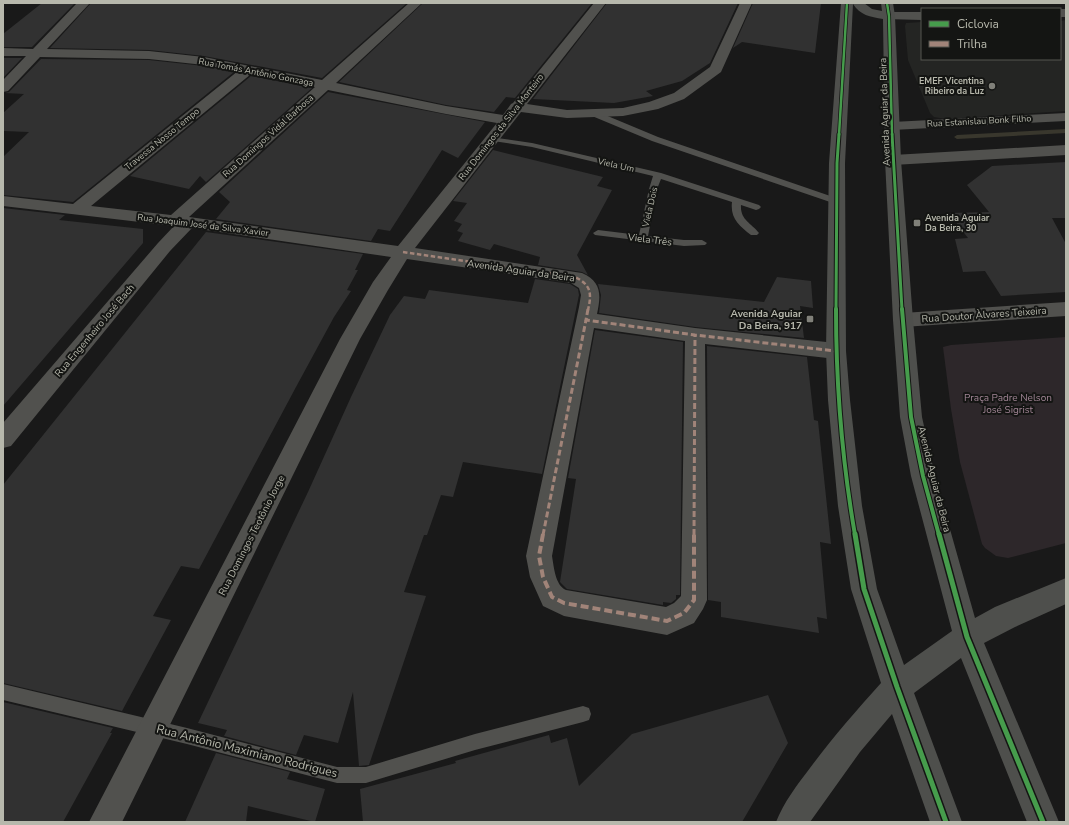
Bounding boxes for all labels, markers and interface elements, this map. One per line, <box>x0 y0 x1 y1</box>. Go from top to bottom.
legend <box>921 8 1061 60</box>
text: Ciclovia <box>957 16 999 32</box>
text: Trilha <box>957 36 987 52</box>
street label: Rua Tomás Antônio Gonzaga <box>197 55 315 89</box>
street label: Avenida Aguiar da Beira <box>876 57 894 166</box>
street label: Rua Domingos da Silva Monteiro <box>456 71 546 183</box>
place label: EMEF Vicentina Ribeiro da Luz <box>919 75 985 97</box>
marker: EMEF Vicentina Ribeiro da Luz <box>987 81 997 91</box>
street label: Rua Domingos Vidal Barbosa <box>220 92 316 180</box>
street label: Travessa Nosso Tempo <box>122 105 202 173</box>
street label: Rua Estanislau Bonk Filho <box>926 112 1032 130</box>
street label: Viela Um <box>596 155 636 175</box>
street label: Viela Dois <box>639 186 660 229</box>
street label: Rua Joaquim José da Silva Xavier <box>137 211 270 239</box>
place label: Avenida Aguiar Da Beira, 30 <box>925 212 990 234</box>
marker: Avenida Aguiar Da Beira, 30 <box>912 218 922 228</box>
street label: Viela Três <box>626 230 673 250</box>
street label: Avenida Aguiar da Beira <box>466 257 576 285</box>
street label: Rua Engenheiro José Bach <box>52 281 138 380</box>
street label: Rua Doutor Àlvares Teixeira <box>921 304 1047 326</box>
place label: Avenida Aguiar Da Beira, 917 <box>731 307 802 333</box>
marker: Avenida Aguiar Da Beira, 917 <box>805 314 815 324</box>
park label: Praça Padre Nelson José Sigrist <box>964 391 1052 417</box>
street label: Avenida Aguiar da Beira <box>914 425 954 534</box>
street label: Rua Domingos Teotônio Jorge <box>215 473 288 598</box>
street label: Rua Antônio Maximiano Rodrigues <box>155 721 339 781</box>

